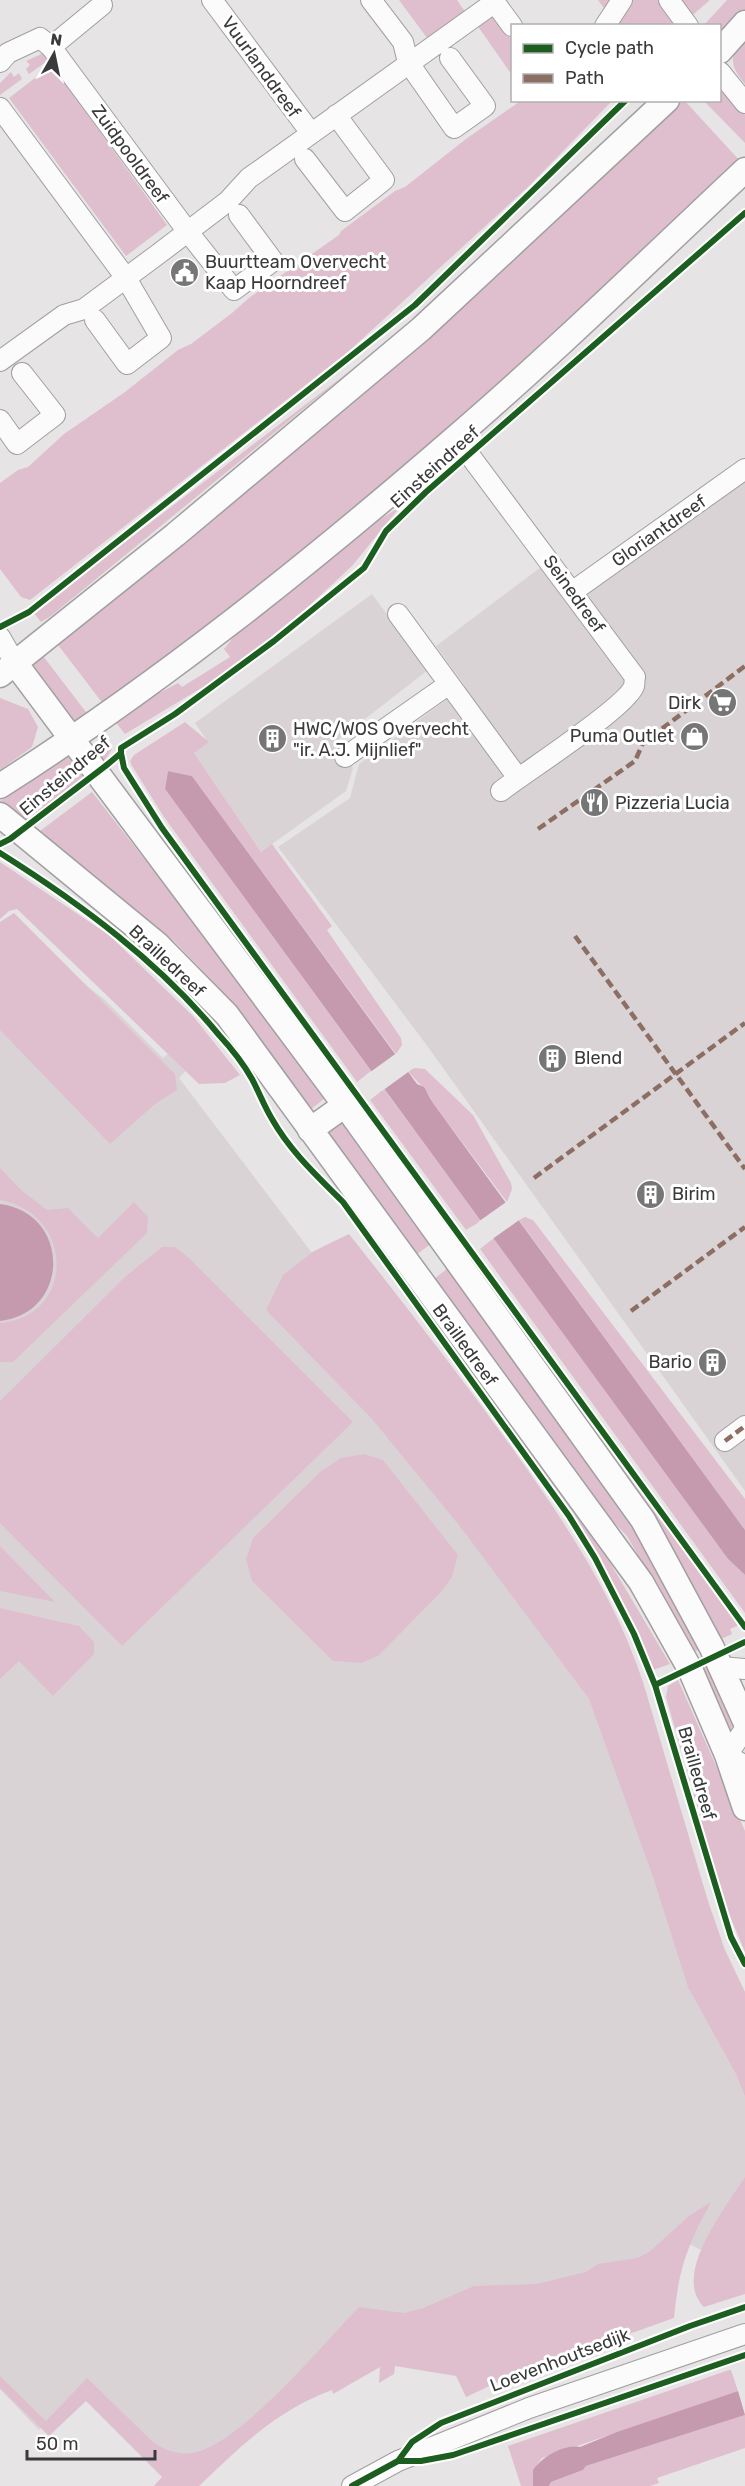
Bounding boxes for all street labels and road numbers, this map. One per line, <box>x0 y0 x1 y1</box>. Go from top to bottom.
street label: Vuurlanddreef <box>217 12 305 122</box>
street label: Zuidpooldreef <box>87 100 173 208</box>
street label: Einsteindreef <box>386 421 484 513</box>
street label: Gloriantdreef <box>608 490 711 572</box>
street label: Seinedreef <box>538 551 610 637</box>
street label: Einsteindreef <box>15 732 115 820</box>
street label: Brailledreef <box>124 920 210 1002</box>
street label: Brailledreef <box>428 1300 502 1390</box>
street label: Brailledreef <box>673 1724 721 1822</box>
street label: Loevenhoutsedijk <box>487 2323 634 2397</box>

